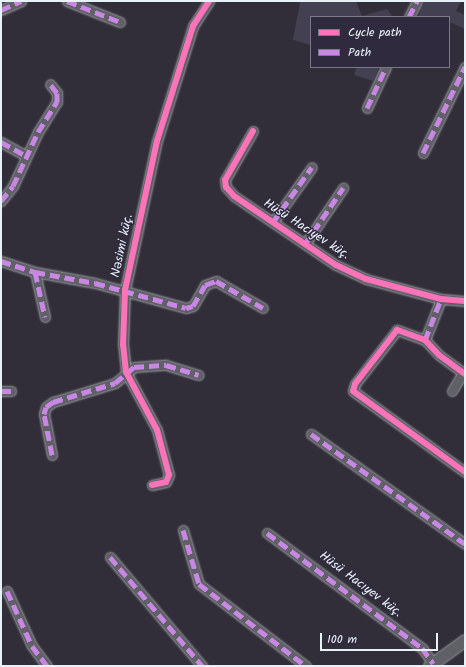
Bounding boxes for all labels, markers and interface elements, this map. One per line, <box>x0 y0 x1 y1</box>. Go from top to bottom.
legend <box>310 16 450 68</box>
text: Cycle path <box>348 23 402 42</box>
text: Path <box>348 43 371 62</box>
street label: Hüsü Hacıyev küç. <box>260 196 352 264</box>
street label: Nəsimi küç. <box>109 213 137 279</box>
street label: Hüsü Hacıyev küç. <box>315 549 405 621</box>
scale bar <box>322 625 440 651</box>
text: 100 m <box>327 630 357 649</box>

